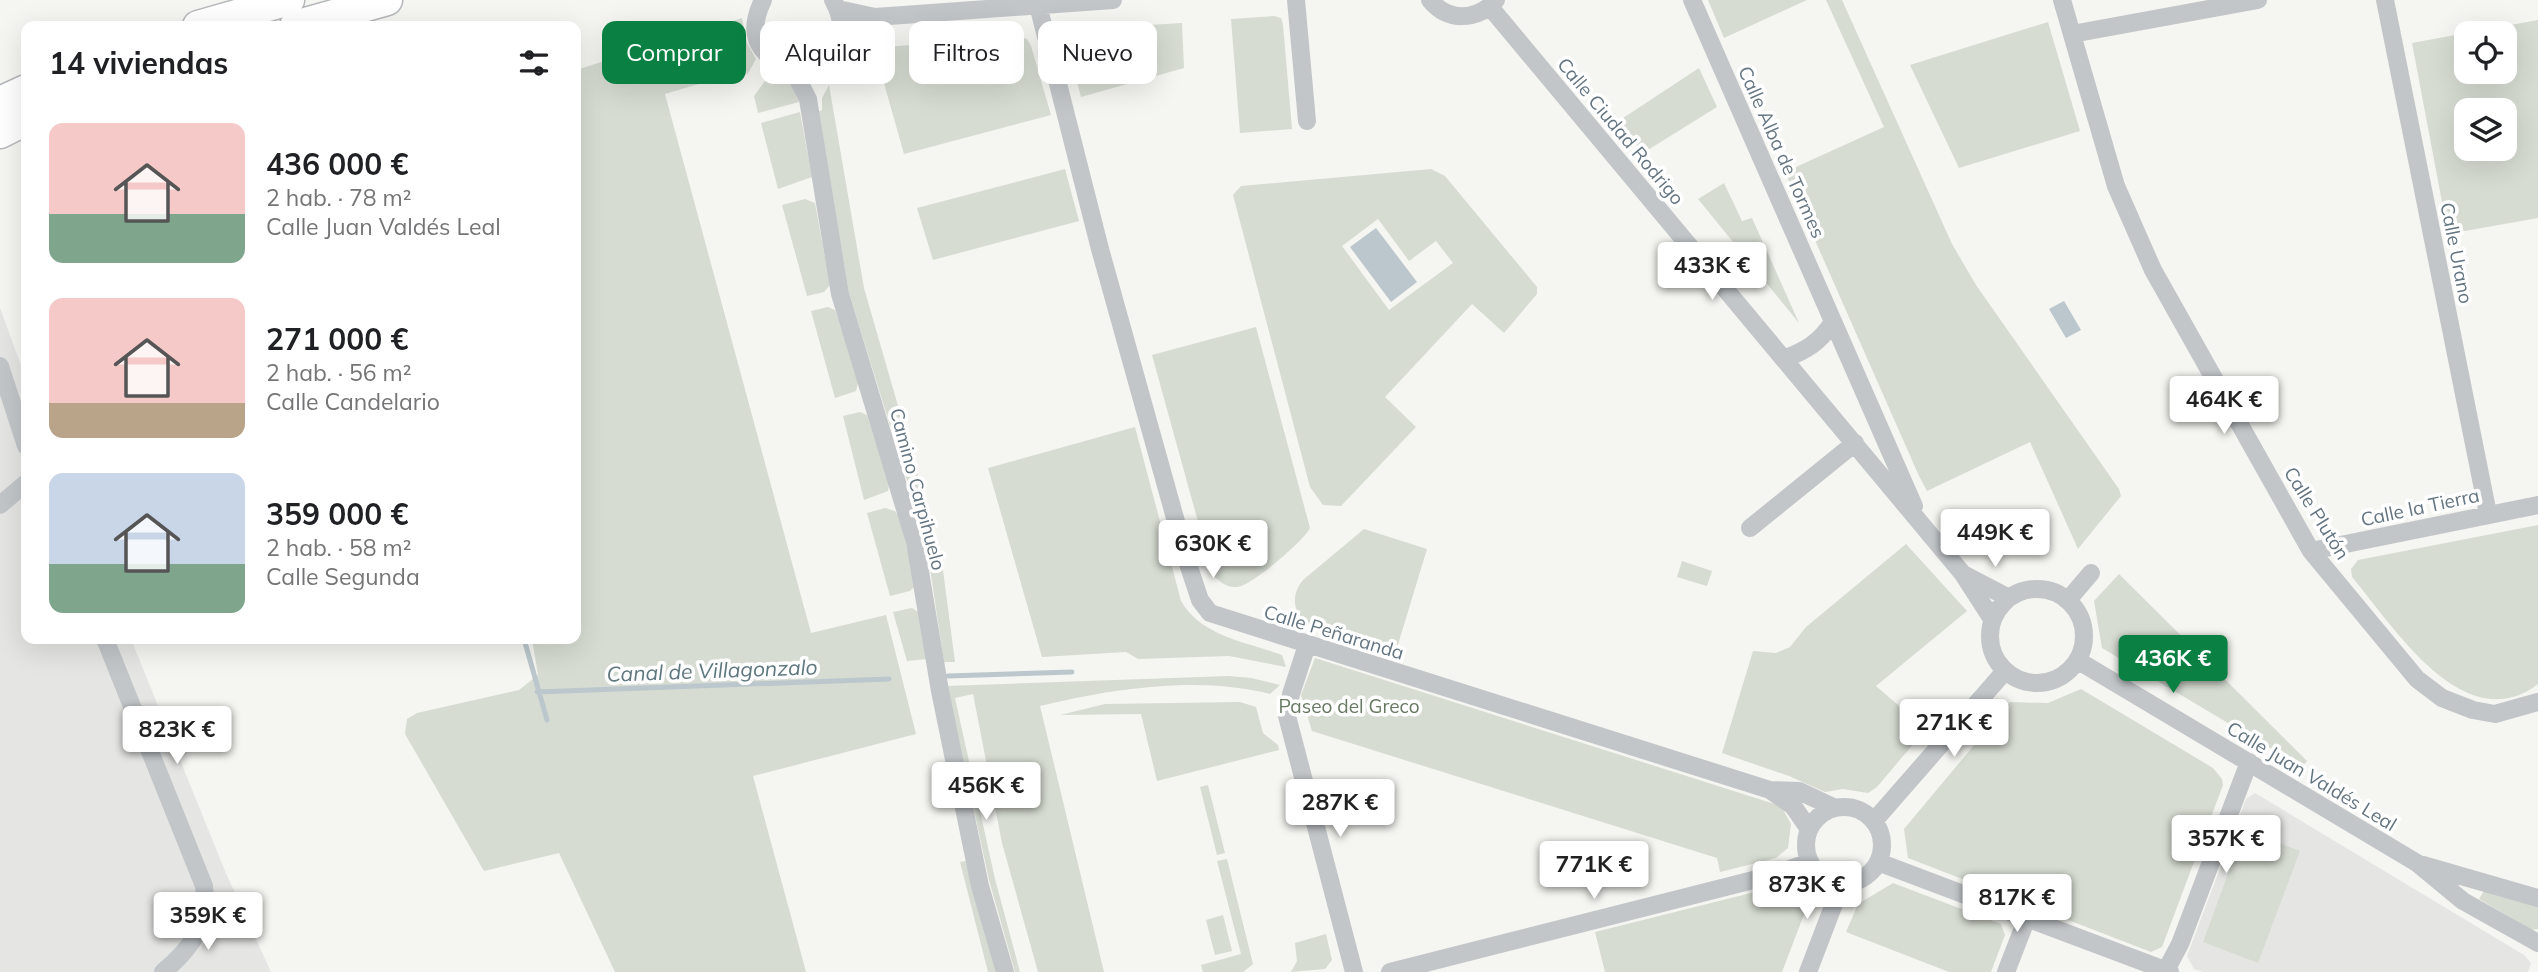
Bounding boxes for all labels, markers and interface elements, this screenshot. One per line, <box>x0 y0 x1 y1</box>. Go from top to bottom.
chip: Comprar <box>602 21 746 84</box>
chip: Alquilar <box>760 21 895 84</box>
chip: Filtros <box>909 21 1024 84</box>
chip: Nuevo <box>1038 21 1157 84</box>
map controls <box>2454 21 2517 161</box>
button: locate <box>2454 21 2517 84</box>
text: 14 viviendas <box>49 44 228 82</box>
icon: filters <box>515 44 553 82</box>
street label: Calle Ciudad Rodrigo <box>1552 52 1690 210</box>
street label: Calle Alba de Tormes <box>1733 62 1831 242</box>
button: layers <box>2454 98 2517 161</box>
text: 436 000 € <box>266 145 408 183</box>
icon: home <box>105 151 189 235</box>
text: 2 hab. · 78 m² <box>266 183 411 212</box>
street label: Calle Urano <box>2435 200 2479 306</box>
text: Calle Juan Valdés Leal <box>266 212 501 241</box>
pin: 433K € <box>1655 243 1769 302</box>
text: 433K € <box>1674 250 1750 279</box>
text: 271 000 € <box>266 320 408 358</box>
icon: home <box>105 326 189 410</box>
text: 2 hab. · 56 m² <box>266 358 411 387</box>
pin: 464K € <box>2167 376 2281 436</box>
text: 464K € <box>2186 384 2262 413</box>
text: Calle Candelario <box>266 387 440 416</box>
street label: Camino Carpihuelo <box>885 405 951 573</box>
street label: Calle Plutón <box>2279 462 2355 564</box>
street label: Calle la Tierra <box>2358 483 2482 531</box>
text: 359 000 € <box>266 495 408 533</box>
icon: home <box>105 501 189 585</box>
pin: 449K € <box>1938 510 2052 569</box>
text: 449K € <box>1957 517 2033 546</box>
pin: 630K € <box>1156 520 1270 580</box>
text: 630K € <box>1175 528 1251 557</box>
text: 2 hab. · 58 m² <box>266 533 411 562</box>
text: Calle Segunda <box>266 562 420 591</box>
street label: Calle Peñaranda <box>1261 599 1407 665</box>
pin: 436K € <box>2116 636 2230 695</box>
text: 436K € <box>2135 643 2211 672</box>
water label: Canal de Villagonzalo <box>606 653 818 687</box>
park label: Paseo del Greco <box>1278 694 1420 718</box>
pin: 271K € <box>1897 700 2011 759</box>
pin: 823K € <box>120 706 234 766</box>
text: 271K € <box>1916 707 1992 736</box>
text: 823K € <box>139 714 215 743</box>
street label: Calle Juan Valdés Leal <box>2223 716 2401 836</box>
pin: 456K € <box>929 762 1043 822</box>
text: 456K € <box>948 770 1024 799</box>
pin: 287K € <box>1283 780 1397 839</box>
text: 287K € <box>1302 787 1378 816</box>
pin: 357K € <box>2169 816 2283 875</box>
text: 357K € <box>2188 823 2264 852</box>
pin: 771K € <box>1537 842 1651 901</box>
text: 771K € <box>1556 849 1632 878</box>
pin: 873K € <box>1750 862 1864 921</box>
text: 873K € <box>1769 869 1845 898</box>
pin: 817K € <box>1960 874 2074 934</box>
text: 817K € <box>1979 882 2055 911</box>
pin: 359K € <box>151 892 265 952</box>
text: 359K € <box>170 900 246 929</box>

